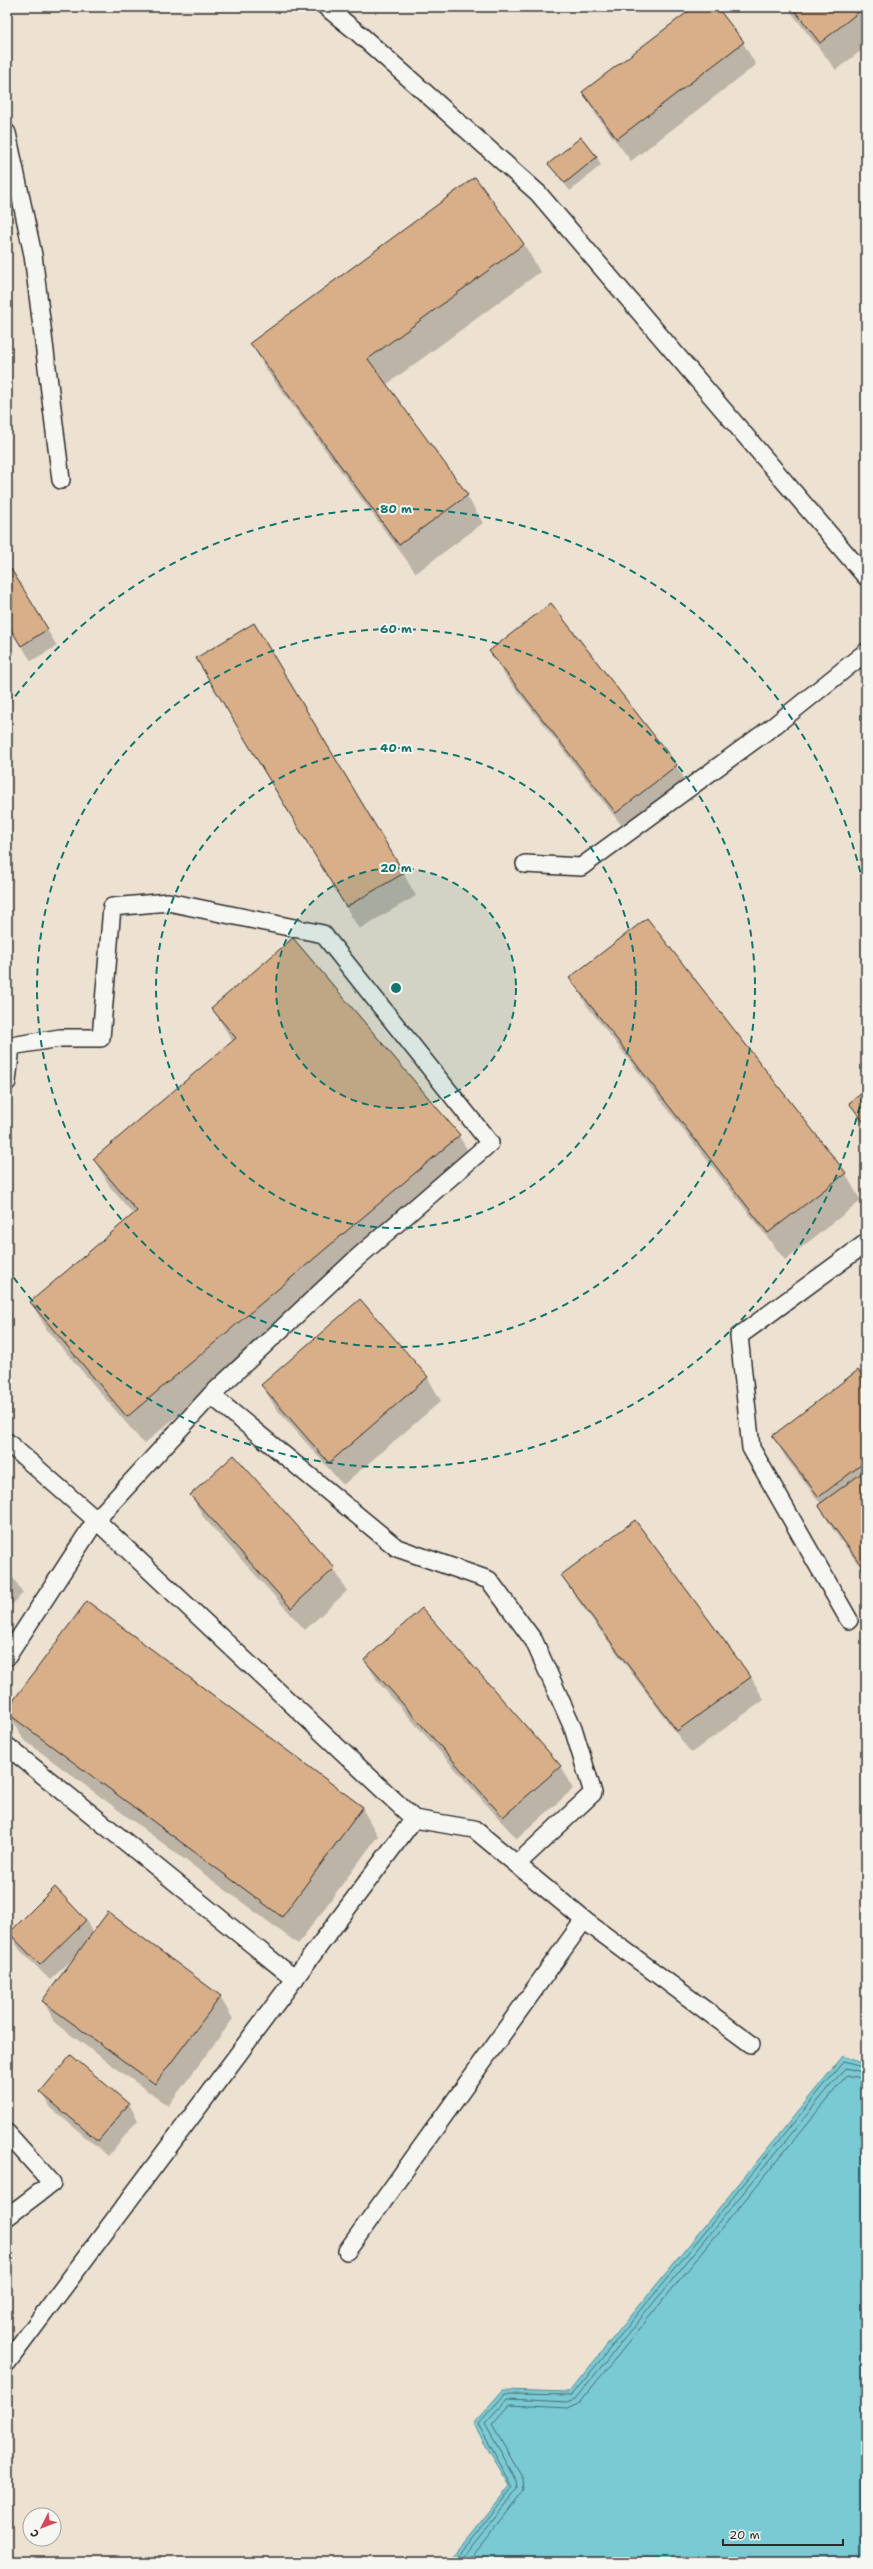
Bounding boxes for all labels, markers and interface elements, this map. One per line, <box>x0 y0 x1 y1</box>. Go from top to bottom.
text: 80 m <box>380 501 412 517</box>
text: 60 m <box>380 621 412 637</box>
text: 40 m <box>380 740 412 756</box>
text: 20 m <box>380 860 412 876</box>
centre of rings <box>389 981 403 995</box>
north arrow <box>22 2507 62 2547</box>
scale bar <box>723 2521 843 2547</box>
text: С <box>27 2526 43 2541</box>
text: 20 m <box>729 2527 760 2543</box>

